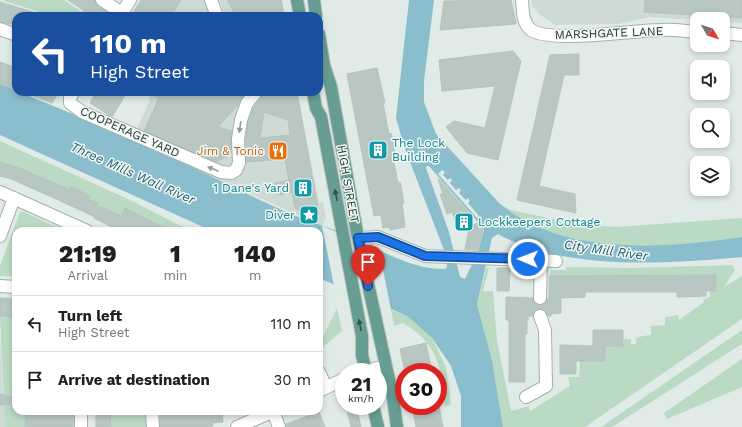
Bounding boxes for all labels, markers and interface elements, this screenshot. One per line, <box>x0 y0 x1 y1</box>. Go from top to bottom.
north arrow <box>690 12 730 52</box>
map controls <box>690 12 730 196</box>
street label: MARSHGATE LANE <box>554 24 664 42</box>
text: 110 m <box>90 27 167 60</box>
icon: left <box>24 28 76 80</box>
button: sound <box>690 60 730 100</box>
text: High Street <box>90 61 189 82</box>
street label: COOPERAGE YARD <box>78 104 182 160</box>
button: search <box>690 108 730 148</box>
one-way arrow <box>237 121 243 133</box>
place label: The Lock Building <box>392 136 445 164</box>
water label: Three Mills Wall River <box>69 139 198 208</box>
building icon: The Lock Building <box>367 139 389 161</box>
restaurant icon: Jim & Tonic <box>267 140 289 162</box>
place label: Jim & Tonic <box>197 144 264 158</box>
street label: HIGH STREET <box>334 144 362 224</box>
button: layers <box>690 156 730 196</box>
one-way arrow <box>207 165 219 171</box>
building icon: 1 Dane's Yard <box>292 177 314 199</box>
place label: 1 Dane's Yard <box>213 181 289 195</box>
one-way arrow <box>333 189 339 202</box>
place icon: Diver <box>298 204 320 226</box>
place label: Diver <box>265 208 295 222</box>
building icon: Lockkeepers Cottage <box>453 211 475 233</box>
place label: Lockkeepers Cottage <box>478 215 600 229</box>
water label: City Mill River <box>563 237 650 263</box>
position arrow <box>507 238 549 280</box>
text: 21:19 <box>59 240 117 268</box>
text: 1 <box>170 240 181 268</box>
text: 140 <box>234 240 276 268</box>
pin <box>351 245 385 286</box>
icon: arrive <box>357 251 379 273</box>
text: Arrival <box>67 268 108 283</box>
text: min <box>163 268 187 283</box>
text: m <box>249 268 261 283</box>
text: Turn left <box>58 307 122 325</box>
icon: left <box>24 313 46 335</box>
text: 110 m <box>271 315 311 333</box>
one-way arrow <box>357 318 363 331</box>
text: High Street <box>58 325 130 340</box>
speed limit sign: 30 <box>395 363 447 415</box>
icon: arrive <box>24 369 46 391</box>
text: Arrive at destination <box>58 371 210 389</box>
text: 30 m <box>274 371 311 389</box>
text: 21 <box>351 372 371 396</box>
text: km/h <box>348 393 374 404</box>

